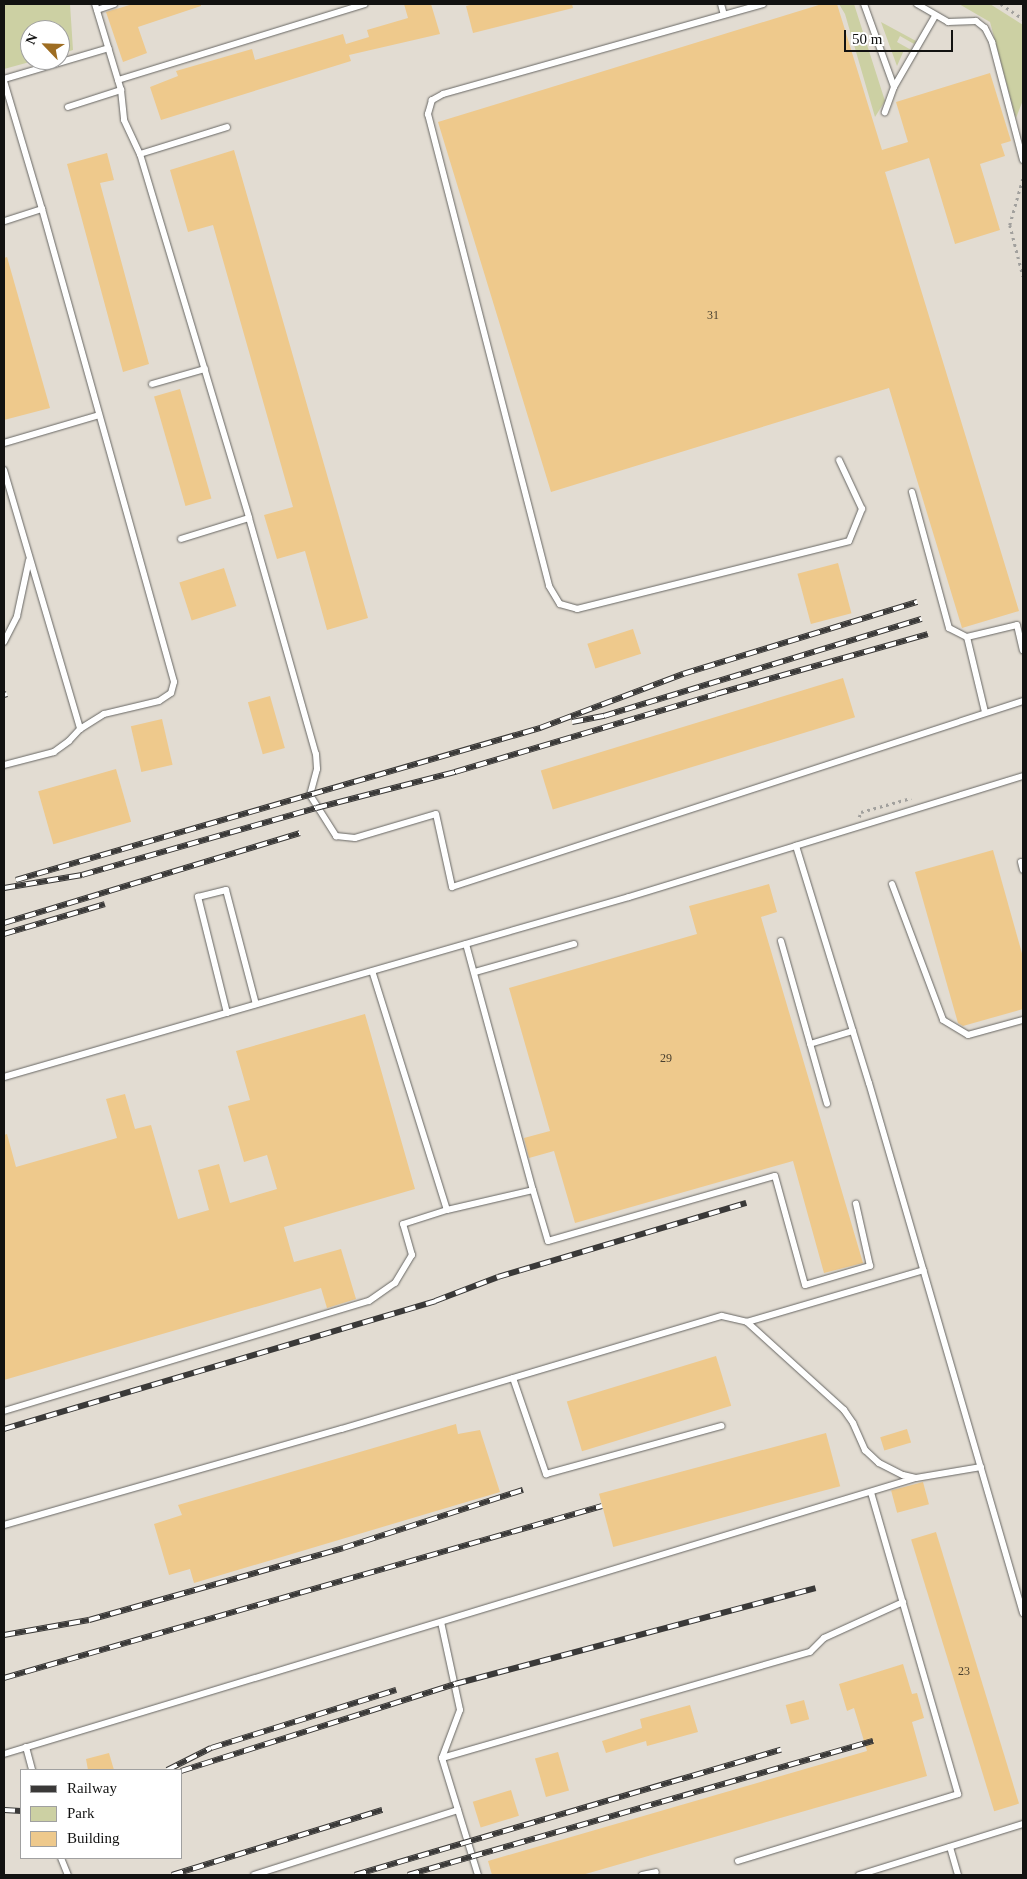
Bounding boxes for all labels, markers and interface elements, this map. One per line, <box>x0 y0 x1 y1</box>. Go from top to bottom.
north arrow <box>20 20 70 70</box>
scale bar <box>847 20 956 52</box>
text: N <box>23 31 41 47</box>
text: 50 m <box>852 31 882 47</box>
house number: 31 <box>707 309 719 323</box>
house number: 29 <box>660 1052 672 1066</box>
house number: 23 <box>958 1665 970 1679</box>
legend <box>20 1769 182 1859</box>
text: Railway <box>67 1780 117 1796</box>
text: Park <box>67 1805 95 1821</box>
text: Building <box>67 1830 120 1846</box>

